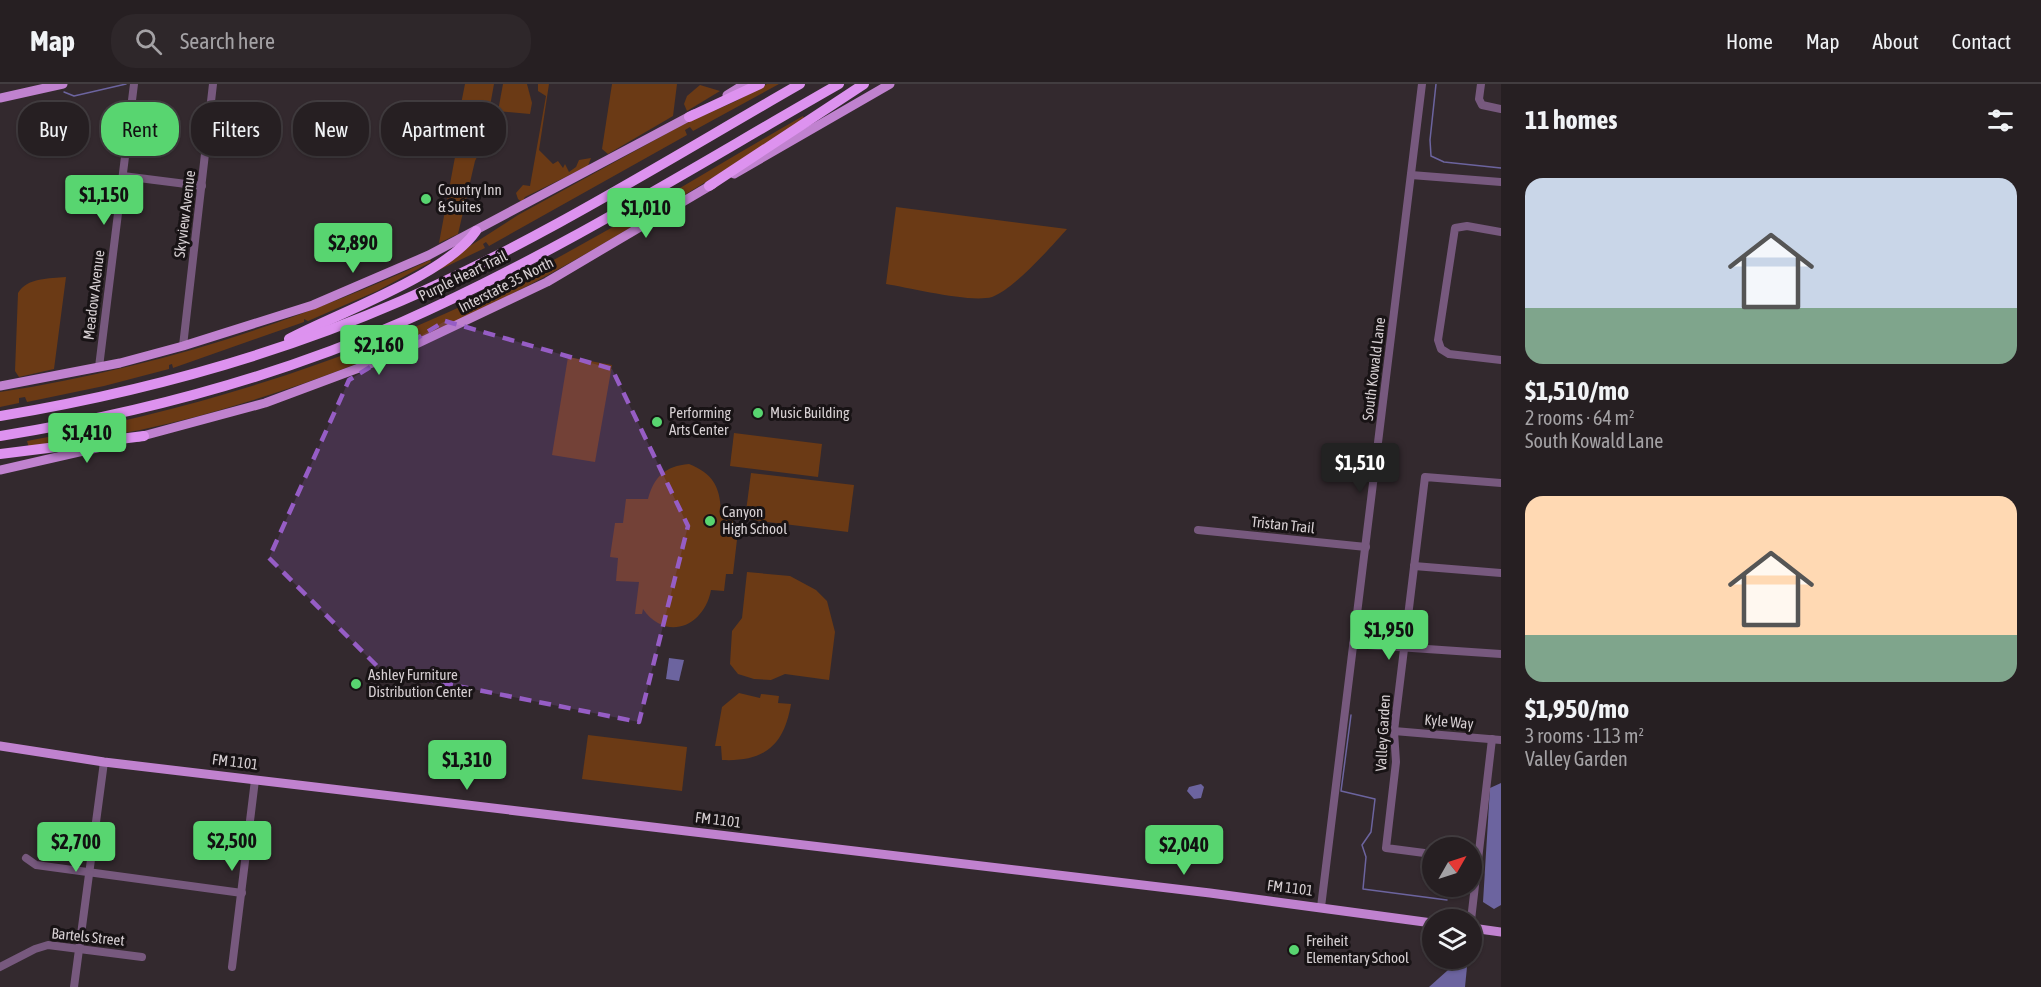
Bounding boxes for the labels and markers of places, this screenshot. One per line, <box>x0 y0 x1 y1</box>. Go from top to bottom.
pin: $1,150 <box>55 175 153 226</box>
place label: Country Inn & Suites <box>438 181 502 215</box>
pin: $1,010 <box>597 188 695 239</box>
marker: Country Inn & Suites <box>419 192 433 206</box>
pin: $2,890 <box>304 223 402 274</box>
pin: $2,160 <box>330 325 428 376</box>
place label: Performing Arts Center <box>669 404 731 438</box>
place label: Music Building <box>770 404 850 421</box>
marker: Music Building <box>751 406 765 420</box>
pin: $1,410 <box>38 413 136 464</box>
marker: Performing Arts Center <box>650 415 664 429</box>
pin: $1,510 <box>1311 443 1409 494</box>
place label: Canyon High School <box>722 503 787 537</box>
marker: Canyon High School <box>703 514 717 528</box>
pin: $1,950 <box>1340 610 1438 661</box>
place label: Ashley Furniture Distribution Center <box>368 666 473 700</box>
marker: Ashley Furniture Distribution Center <box>349 677 363 691</box>
pin: $1,310 <box>418 740 516 791</box>
pin: $2,500 <box>183 821 281 872</box>
pin: $2,700 <box>27 822 125 873</box>
pin: $2,040 <box>1135 825 1233 876</box>
place label: Freiheit Elementary School <box>1306 932 1409 966</box>
marker: Freiheit Elementary School <box>1287 943 1301 957</box>

